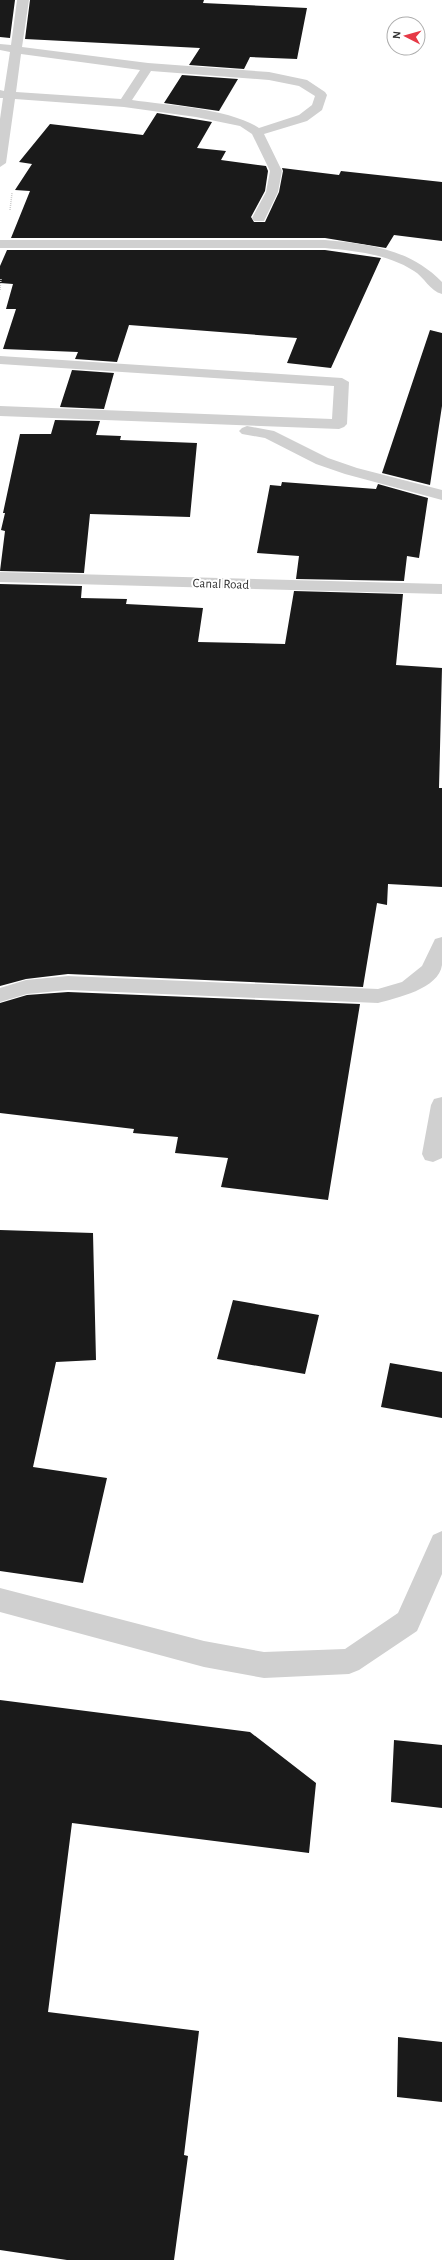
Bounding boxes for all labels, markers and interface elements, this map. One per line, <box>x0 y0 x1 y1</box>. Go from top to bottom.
north arrow <box>386 16 426 56</box>
text: N <box>391 31 402 39</box>
street label: Canal Road <box>192 577 250 592</box>

